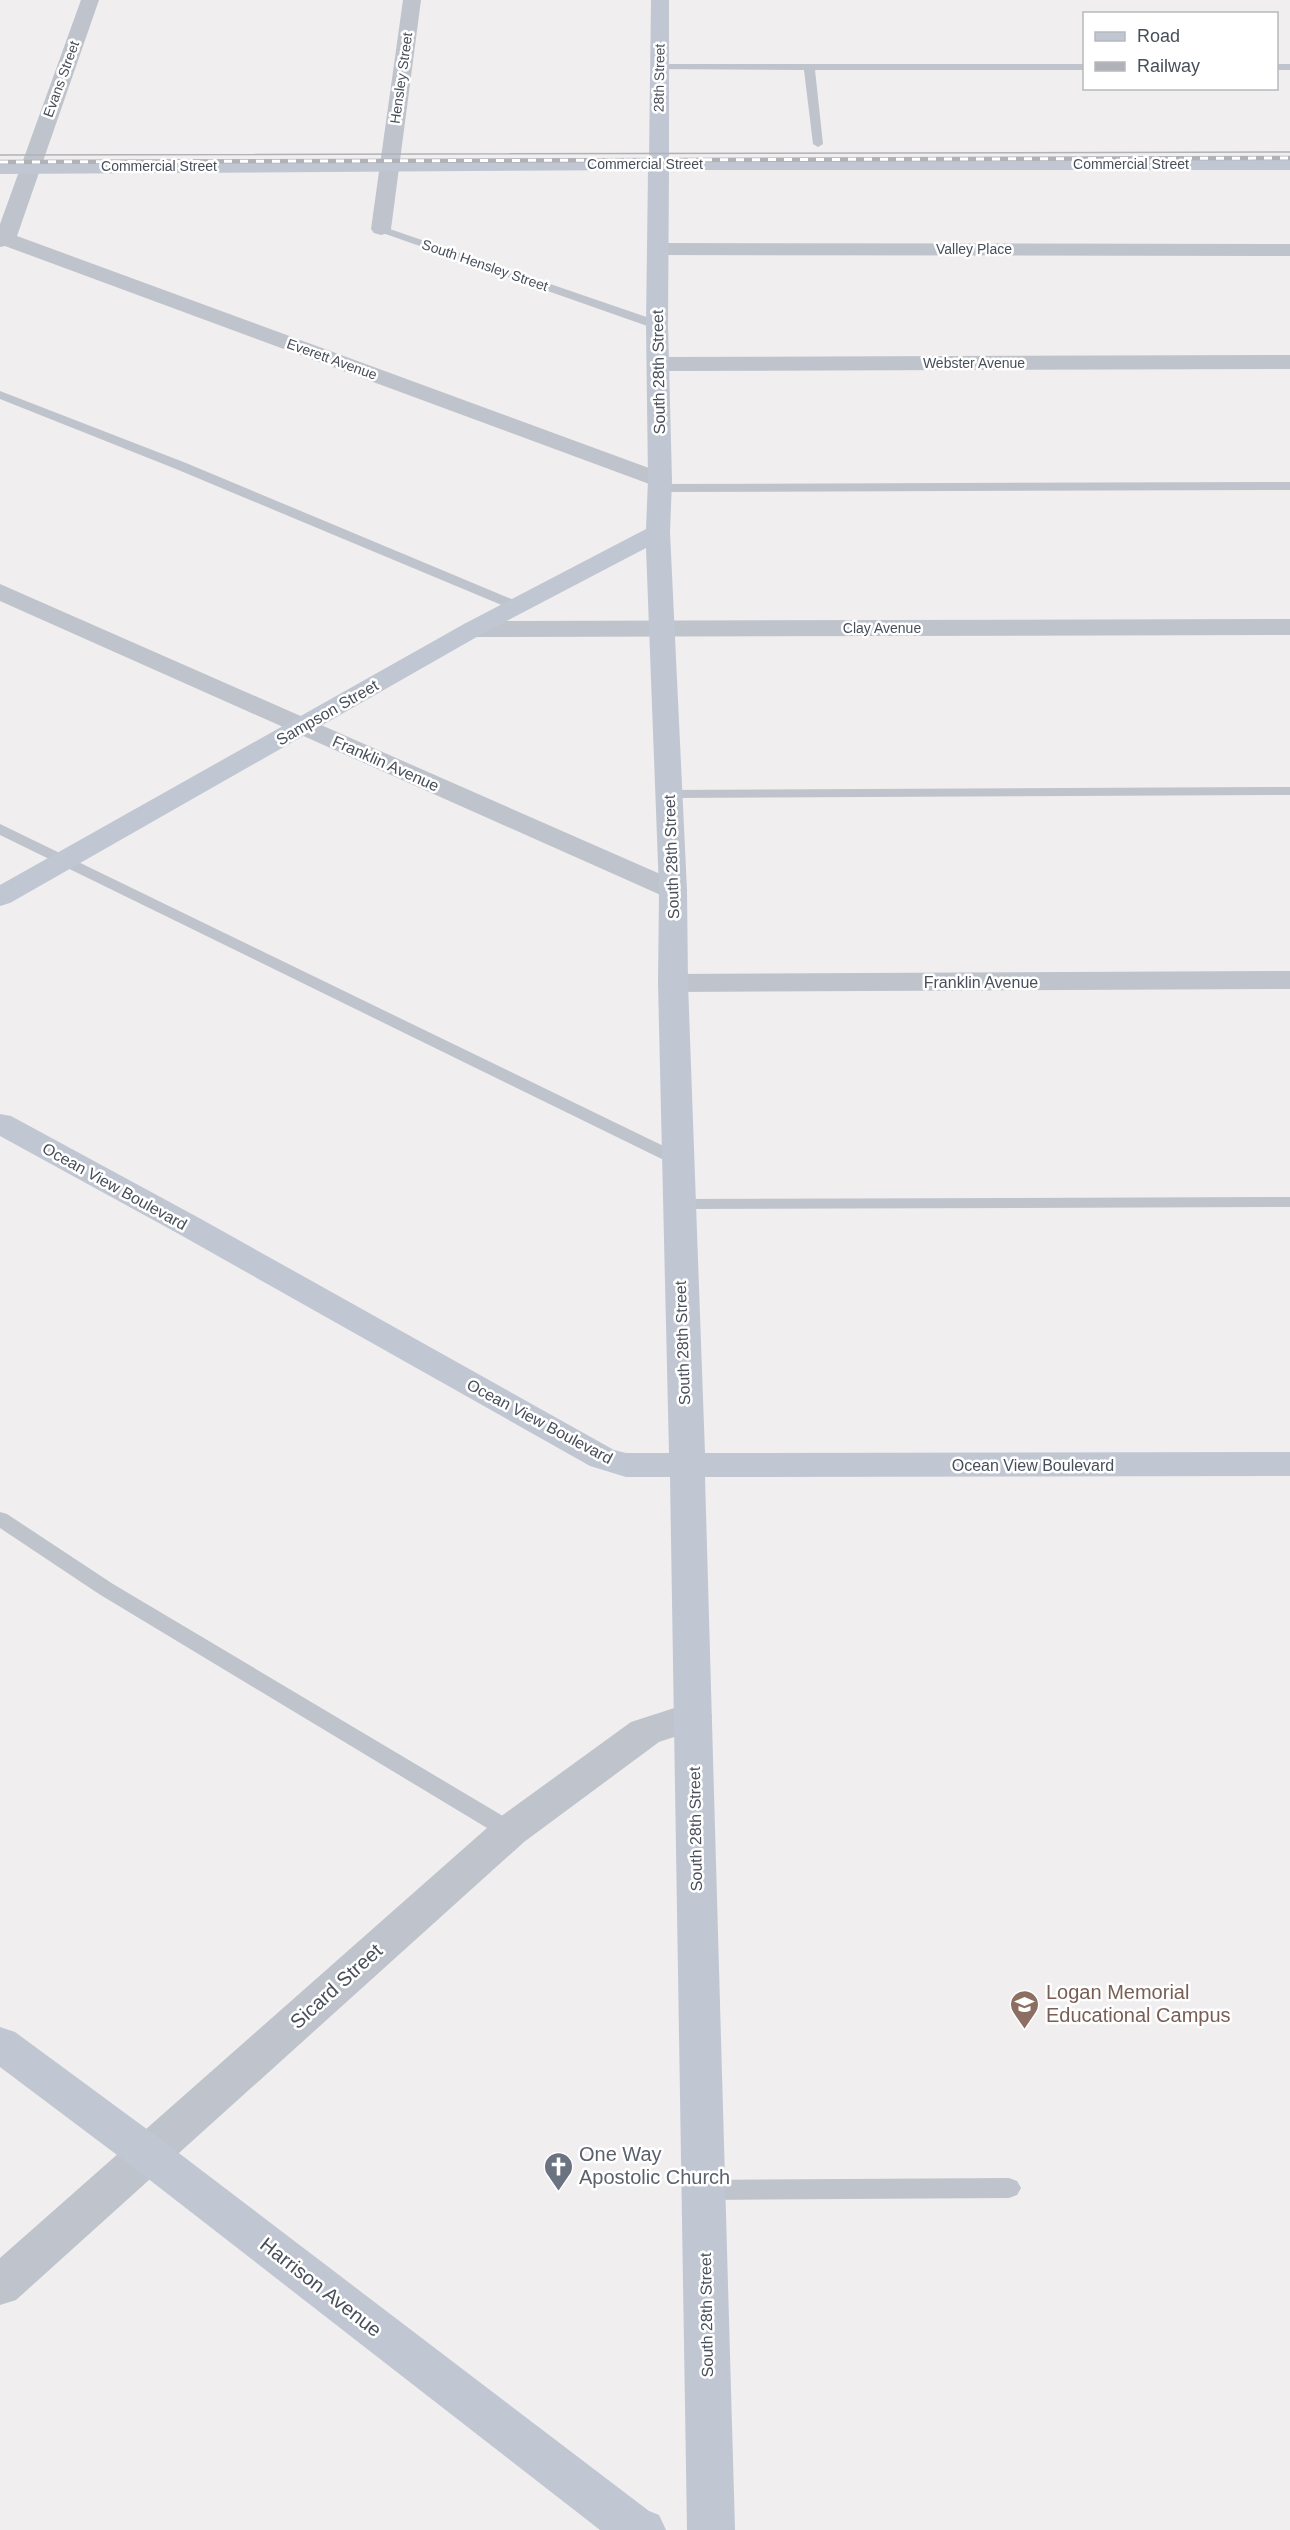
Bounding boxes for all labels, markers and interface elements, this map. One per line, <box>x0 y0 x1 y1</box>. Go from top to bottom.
legend <box>1083 12 1278 90</box>
text: Road <box>1137 26 1180 46</box>
street label: Hensley Street <box>387 31 415 125</box>
street label: Evans Street <box>40 39 82 119</box>
street label: 28th Street <box>650 44 668 112</box>
text: Railway <box>1137 56 1200 76</box>
street label: Commercial Street <box>587 156 703 172</box>
street label: Commercial Street <box>1073 156 1189 172</box>
street label: Commercial Street <box>101 158 217 174</box>
street label: South Hensley Street <box>420 236 550 294</box>
street label: Valley Place <box>936 241 1012 257</box>
street label: South 28th Street <box>649 309 668 434</box>
street label: Everett Avenue <box>285 335 379 383</box>
street label: Webster Avenue <box>923 355 1025 371</box>
street label: Clay Avenue <box>843 620 921 636</box>
street label: Sampson Street <box>273 676 382 748</box>
street label: Franklin Avenue <box>330 732 442 795</box>
street label: South 28th Street <box>661 794 682 920</box>
street label: Franklin Avenue <box>924 974 1038 991</box>
street label: Ocean View Boulevard <box>40 1140 190 1233</box>
street label: South 28th Street <box>672 1280 693 1406</box>
street label: Ocean View Boulevard <box>464 1376 615 1467</box>
street label: Ocean View Boulevard <box>952 1457 1114 1474</box>
street label: South 28th Street <box>686 1766 705 1891</box>
street label: Sicard Street <box>286 1939 387 2033</box>
place label: Logan Memorial Educational Campus <box>1046 1981 1231 2026</box>
school or university icon: Logan Memorial Educational Campus <box>1009 1988 1041 2030</box>
place label: One Way Apostolic Church <box>579 2143 730 2188</box>
church icon: One Way Apostolic Church <box>542 2150 574 2192</box>
street label: Harrison Avenue <box>256 2233 386 2341</box>
street label: South 28th Street <box>697 2252 716 2377</box>

